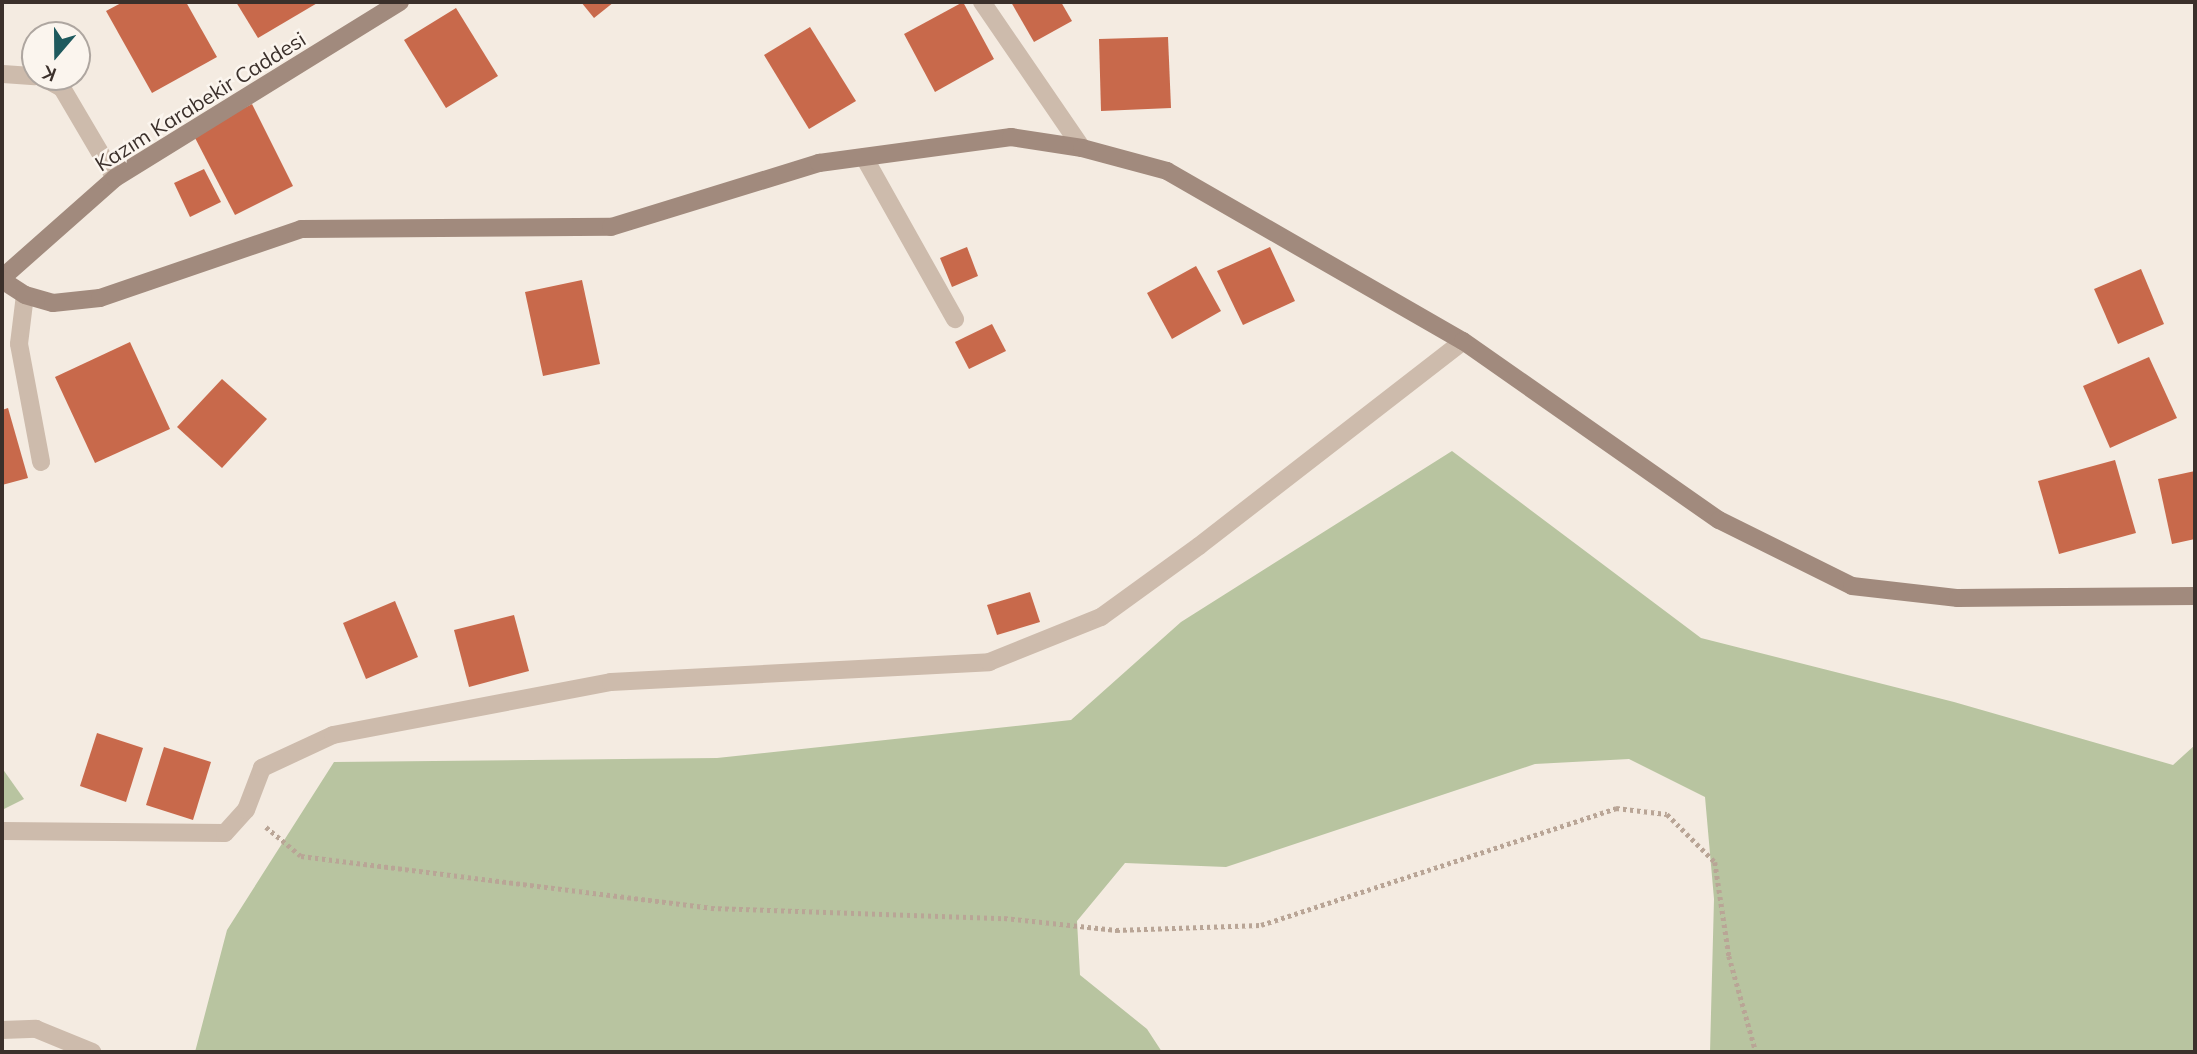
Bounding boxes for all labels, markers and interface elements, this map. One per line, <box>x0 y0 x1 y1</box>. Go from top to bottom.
north arrow <box>21 21 91 91</box>
street label: Kazım Karabekir Caddesi <box>90 26 310 176</box>
text: K <box>39 60 60 87</box>

